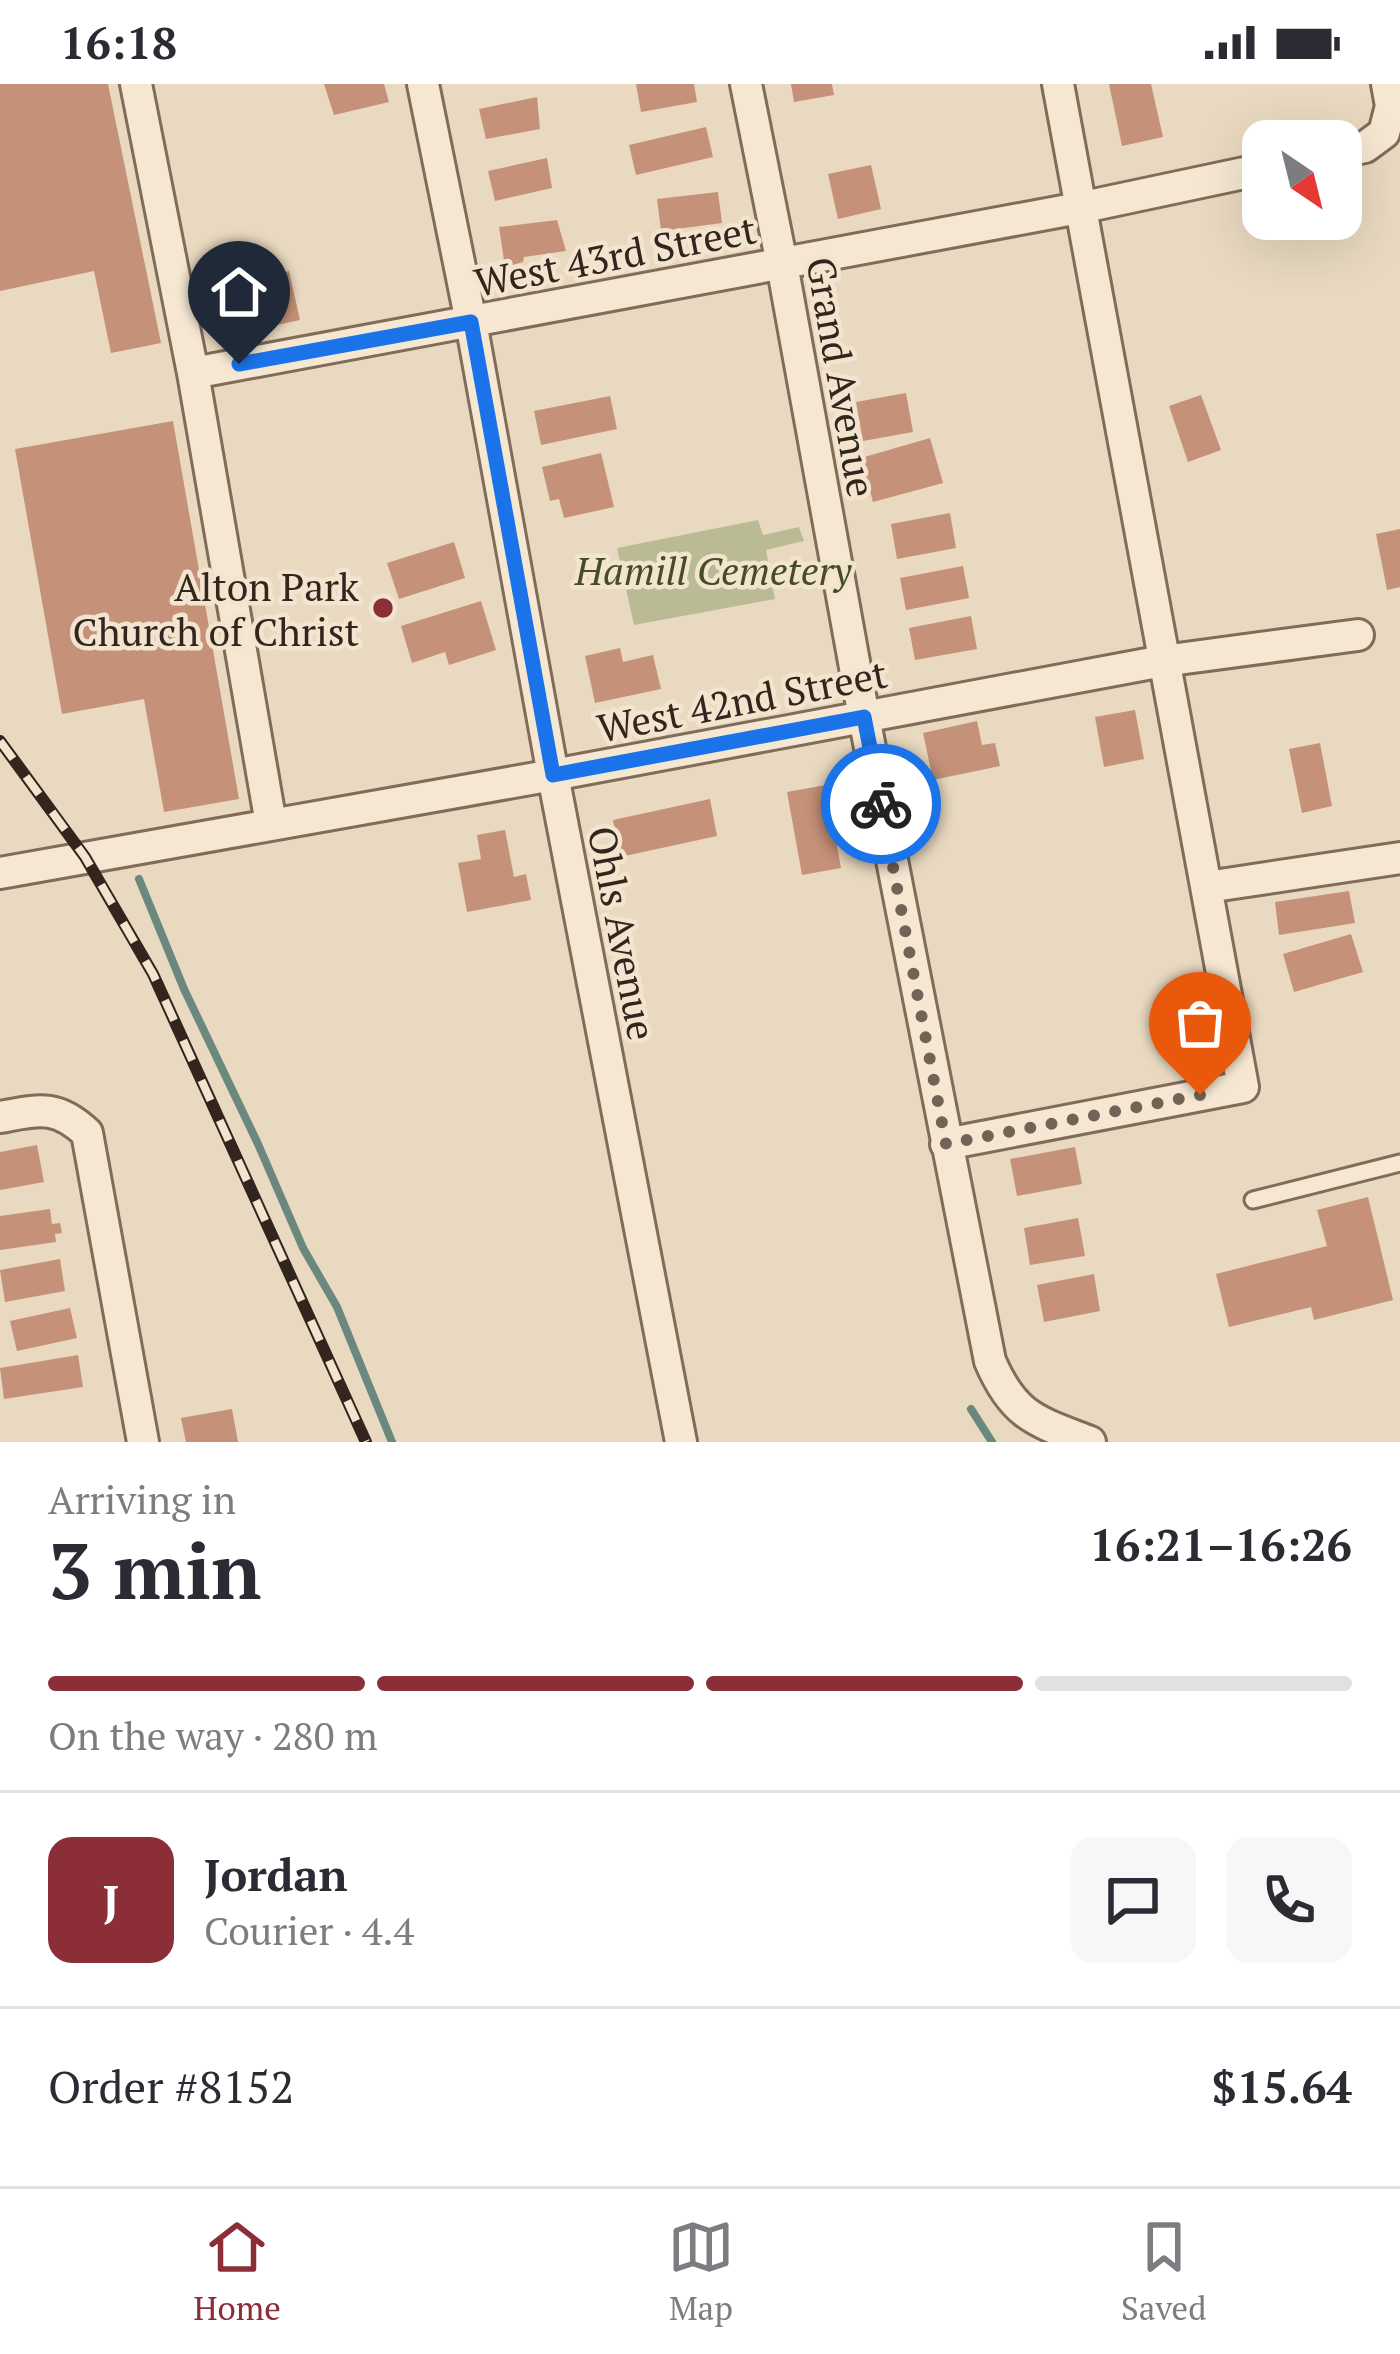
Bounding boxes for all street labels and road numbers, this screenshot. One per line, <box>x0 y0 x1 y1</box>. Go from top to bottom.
street label: West 43rd Street <box>470 202 760 308</box>
street label: Grand Avenue <box>795 253 889 501</box>
street label: West 42nd Street <box>593 646 891 754</box>
street label: Ohls Avenue <box>577 822 669 1044</box>

